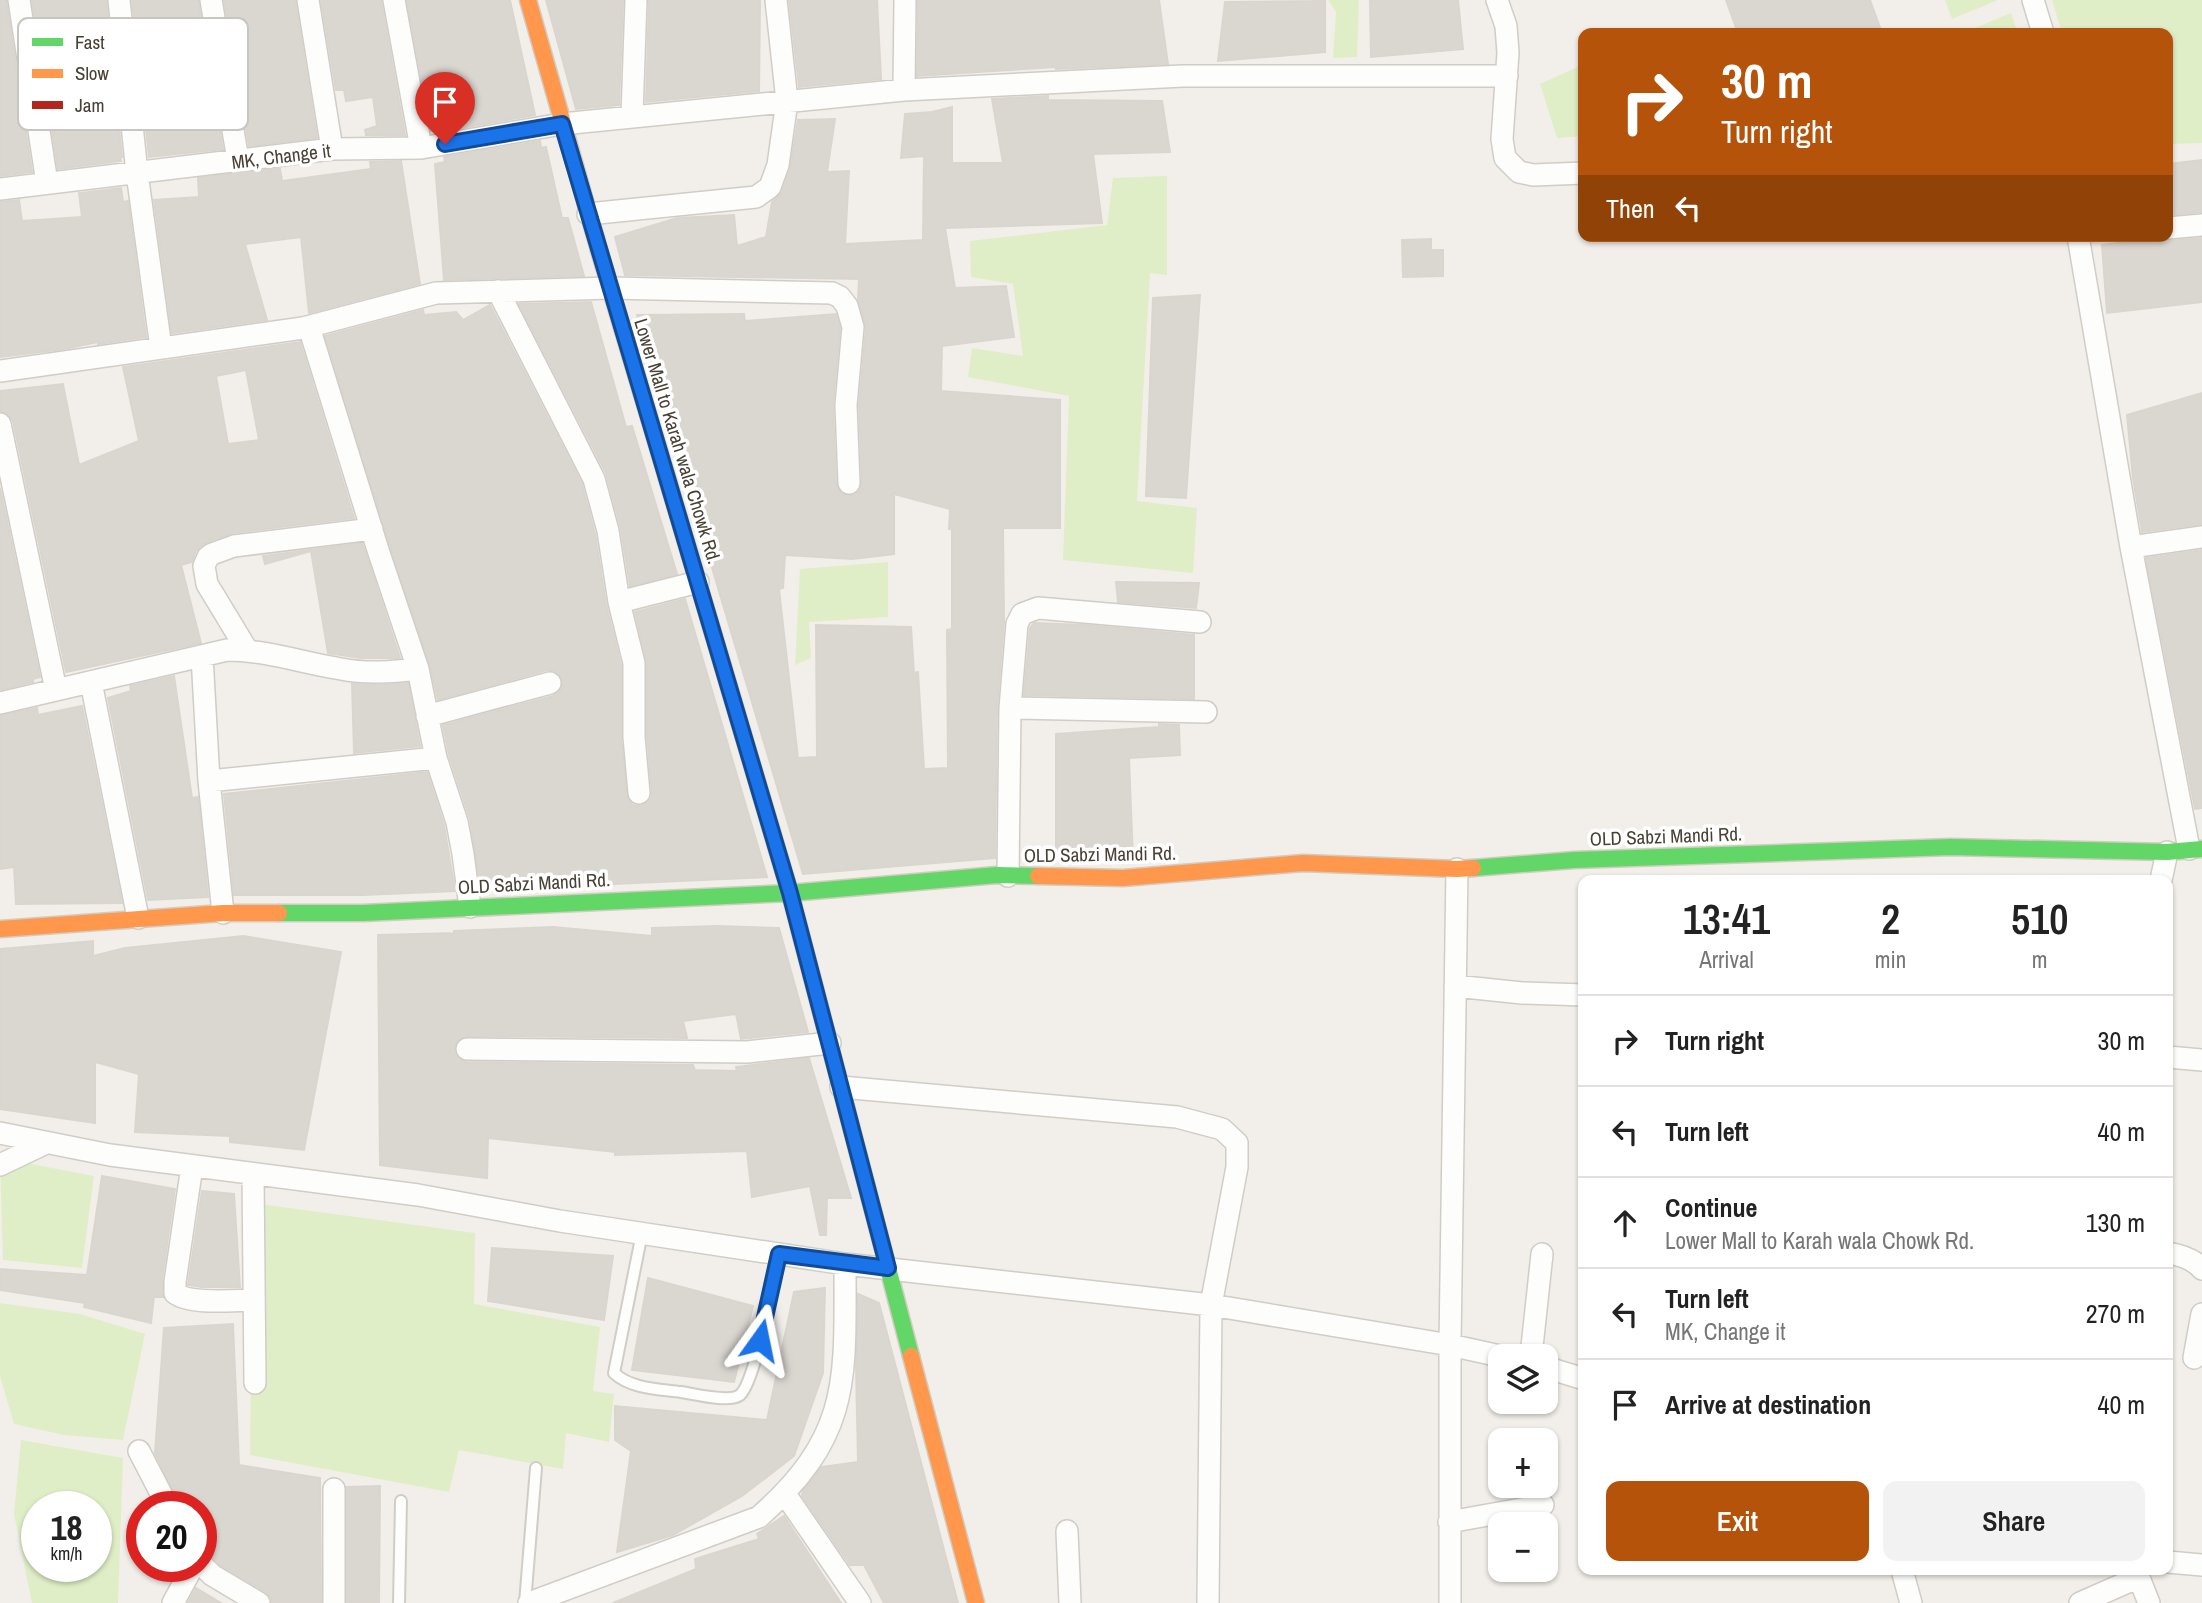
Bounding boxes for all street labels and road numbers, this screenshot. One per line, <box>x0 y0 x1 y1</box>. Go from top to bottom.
street label: MK, Change it <box>230 137 333 175</box>
street label: Lower Mall to Karah wala Chowk Rd. <box>628 315 728 567</box>
street label: OLD Sabzi Mandi Rd. <box>1589 820 1743 852</box>
street label: OLD Sabzi Mandi Rd. <box>1024 840 1176 868</box>
street label: OLD Sabzi Mandi Rd. <box>457 866 611 900</box>

